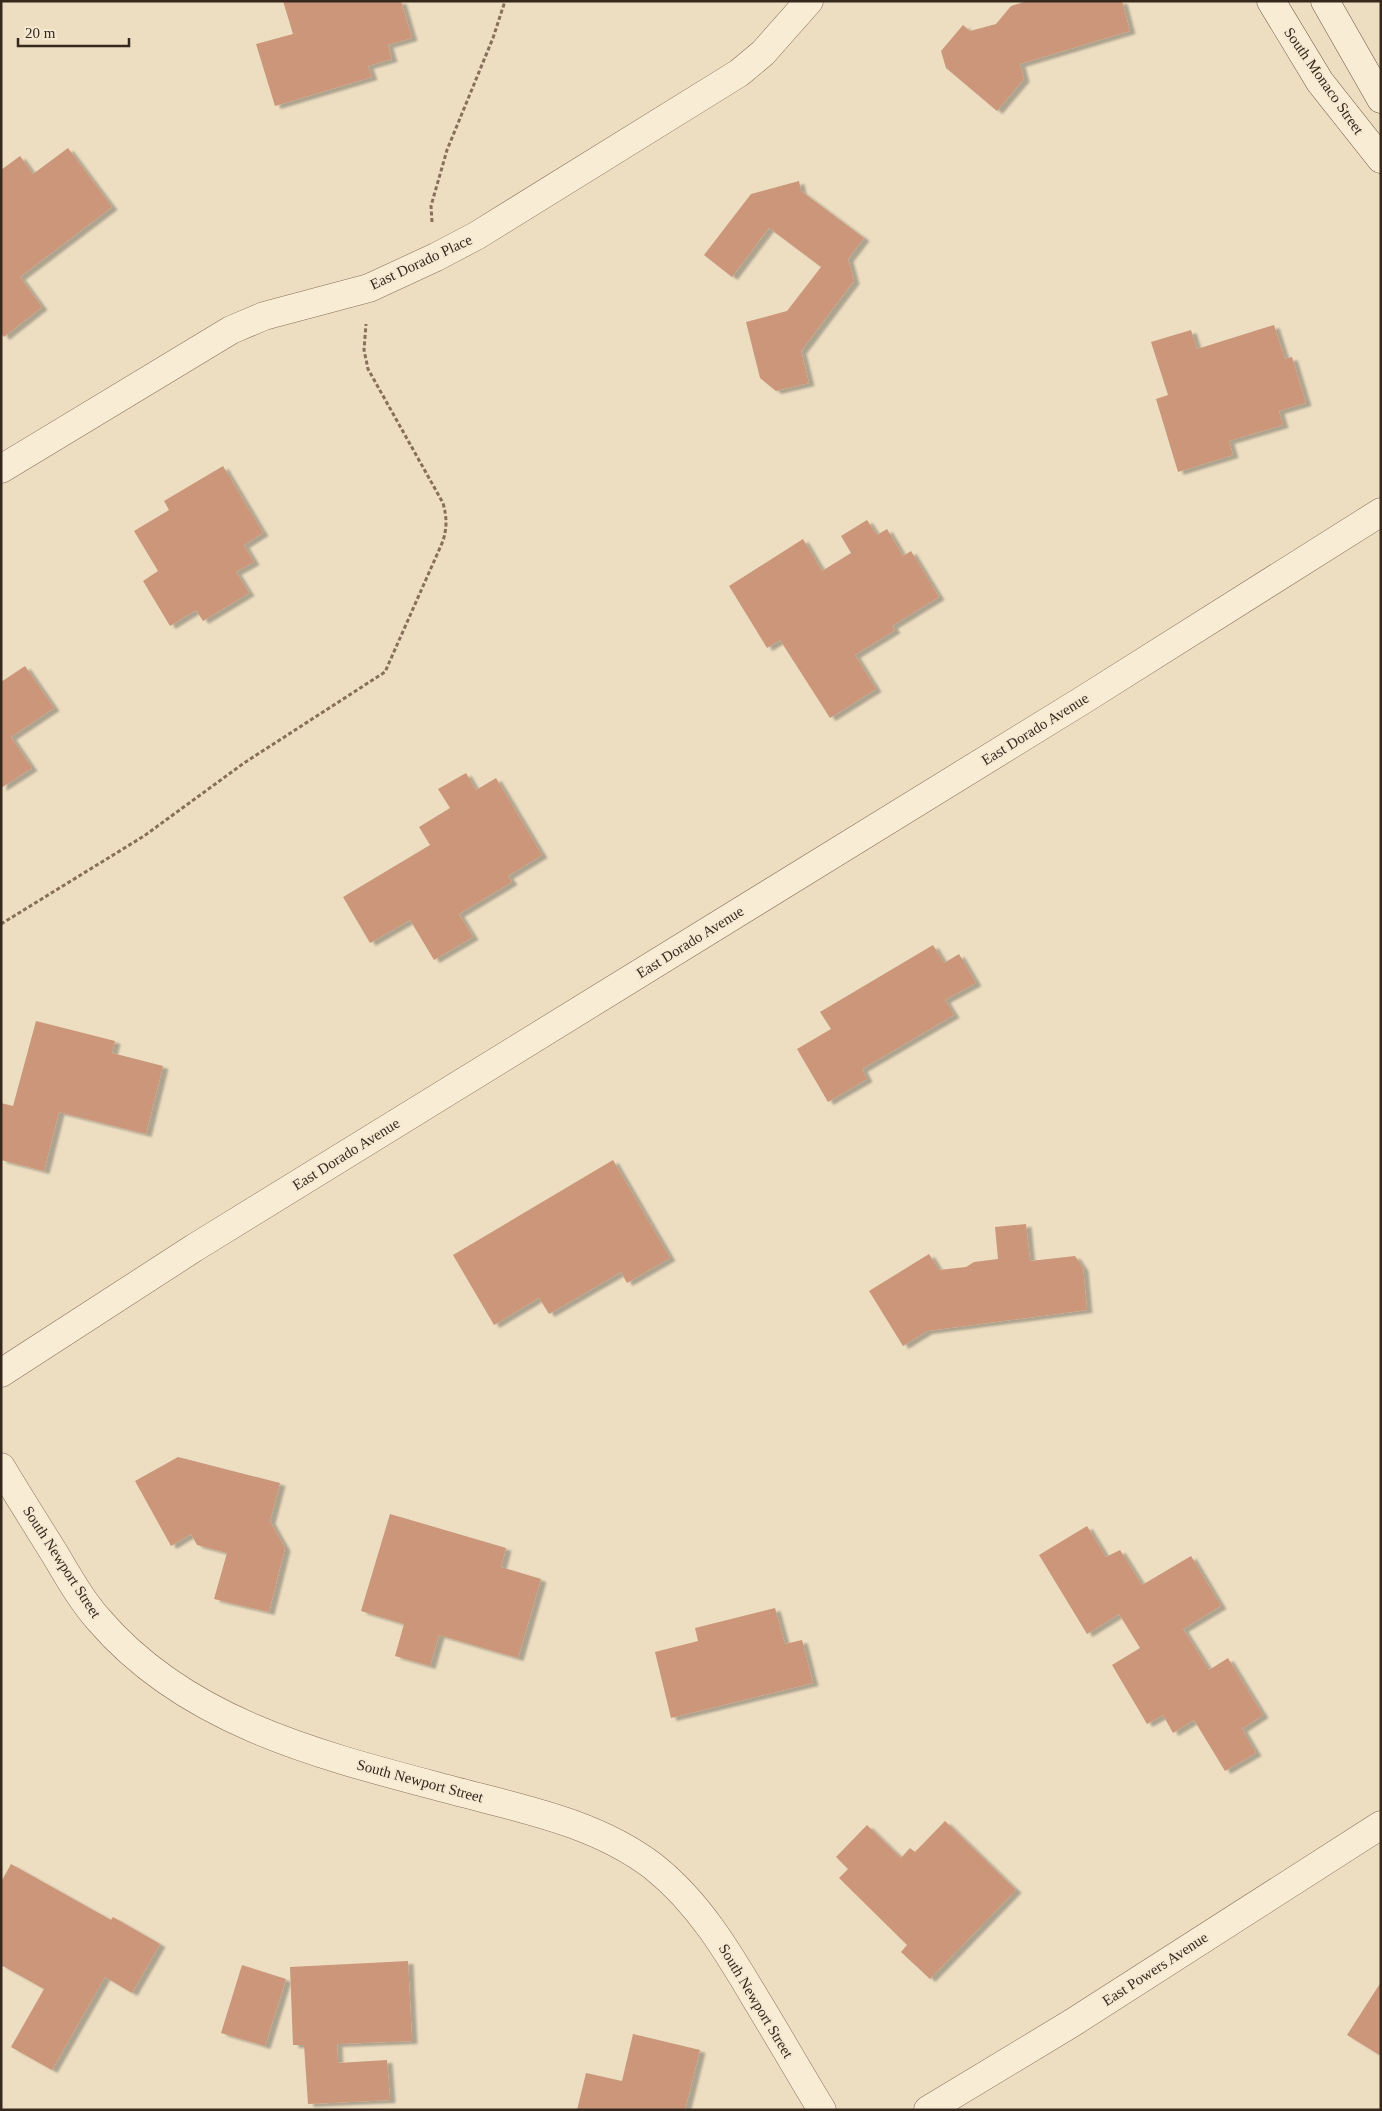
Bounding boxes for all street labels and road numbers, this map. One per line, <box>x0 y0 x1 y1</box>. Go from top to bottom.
street label: South Monaco Street <box>1281 25 1367 138</box>
street label: East Dorado Place <box>367 231 475 293</box>
street label: East Dorado Avenue <box>979 689 1092 768</box>
street label: East Dorado Avenue <box>634 902 747 981</box>
street label: East Dorado Avenue <box>290 1114 403 1193</box>
street label: South Newport Street <box>20 1503 105 1622</box>
street label: South Newport Street <box>355 1756 486 1806</box>
street label: East Powers Avenue <box>1099 1929 1211 2009</box>
street label: South Newport Street <box>716 1941 797 2062</box>

